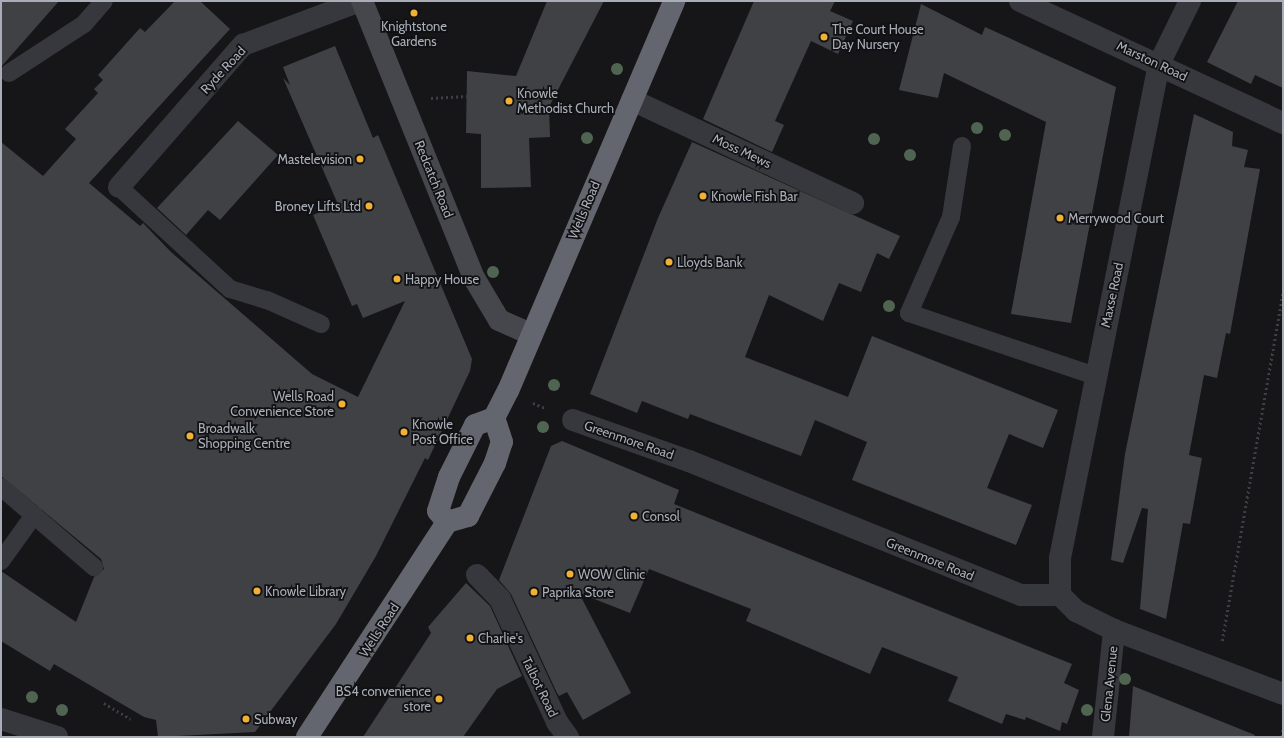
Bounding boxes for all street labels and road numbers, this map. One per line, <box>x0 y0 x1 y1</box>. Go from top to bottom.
street label: Marston Road <box>1114 38 1190 84</box>
street label: Ryde Road <box>197 43 249 97</box>
street label: Moss Mews <box>710 131 774 171</box>
street label: Redcatch Road <box>411 138 457 220</box>
street label: Wells Road <box>565 179 603 241</box>
street label: Maxse Road <box>1098 261 1126 329</box>
street label: Greenmore Road <box>582 417 676 463</box>
street label: Greenmore Road <box>884 534 976 584</box>
street label: Wells Road <box>356 600 402 660</box>
street label: Glena Avenue <box>1097 645 1121 723</box>
street label: Talbot Road <box>519 654 561 720</box>

